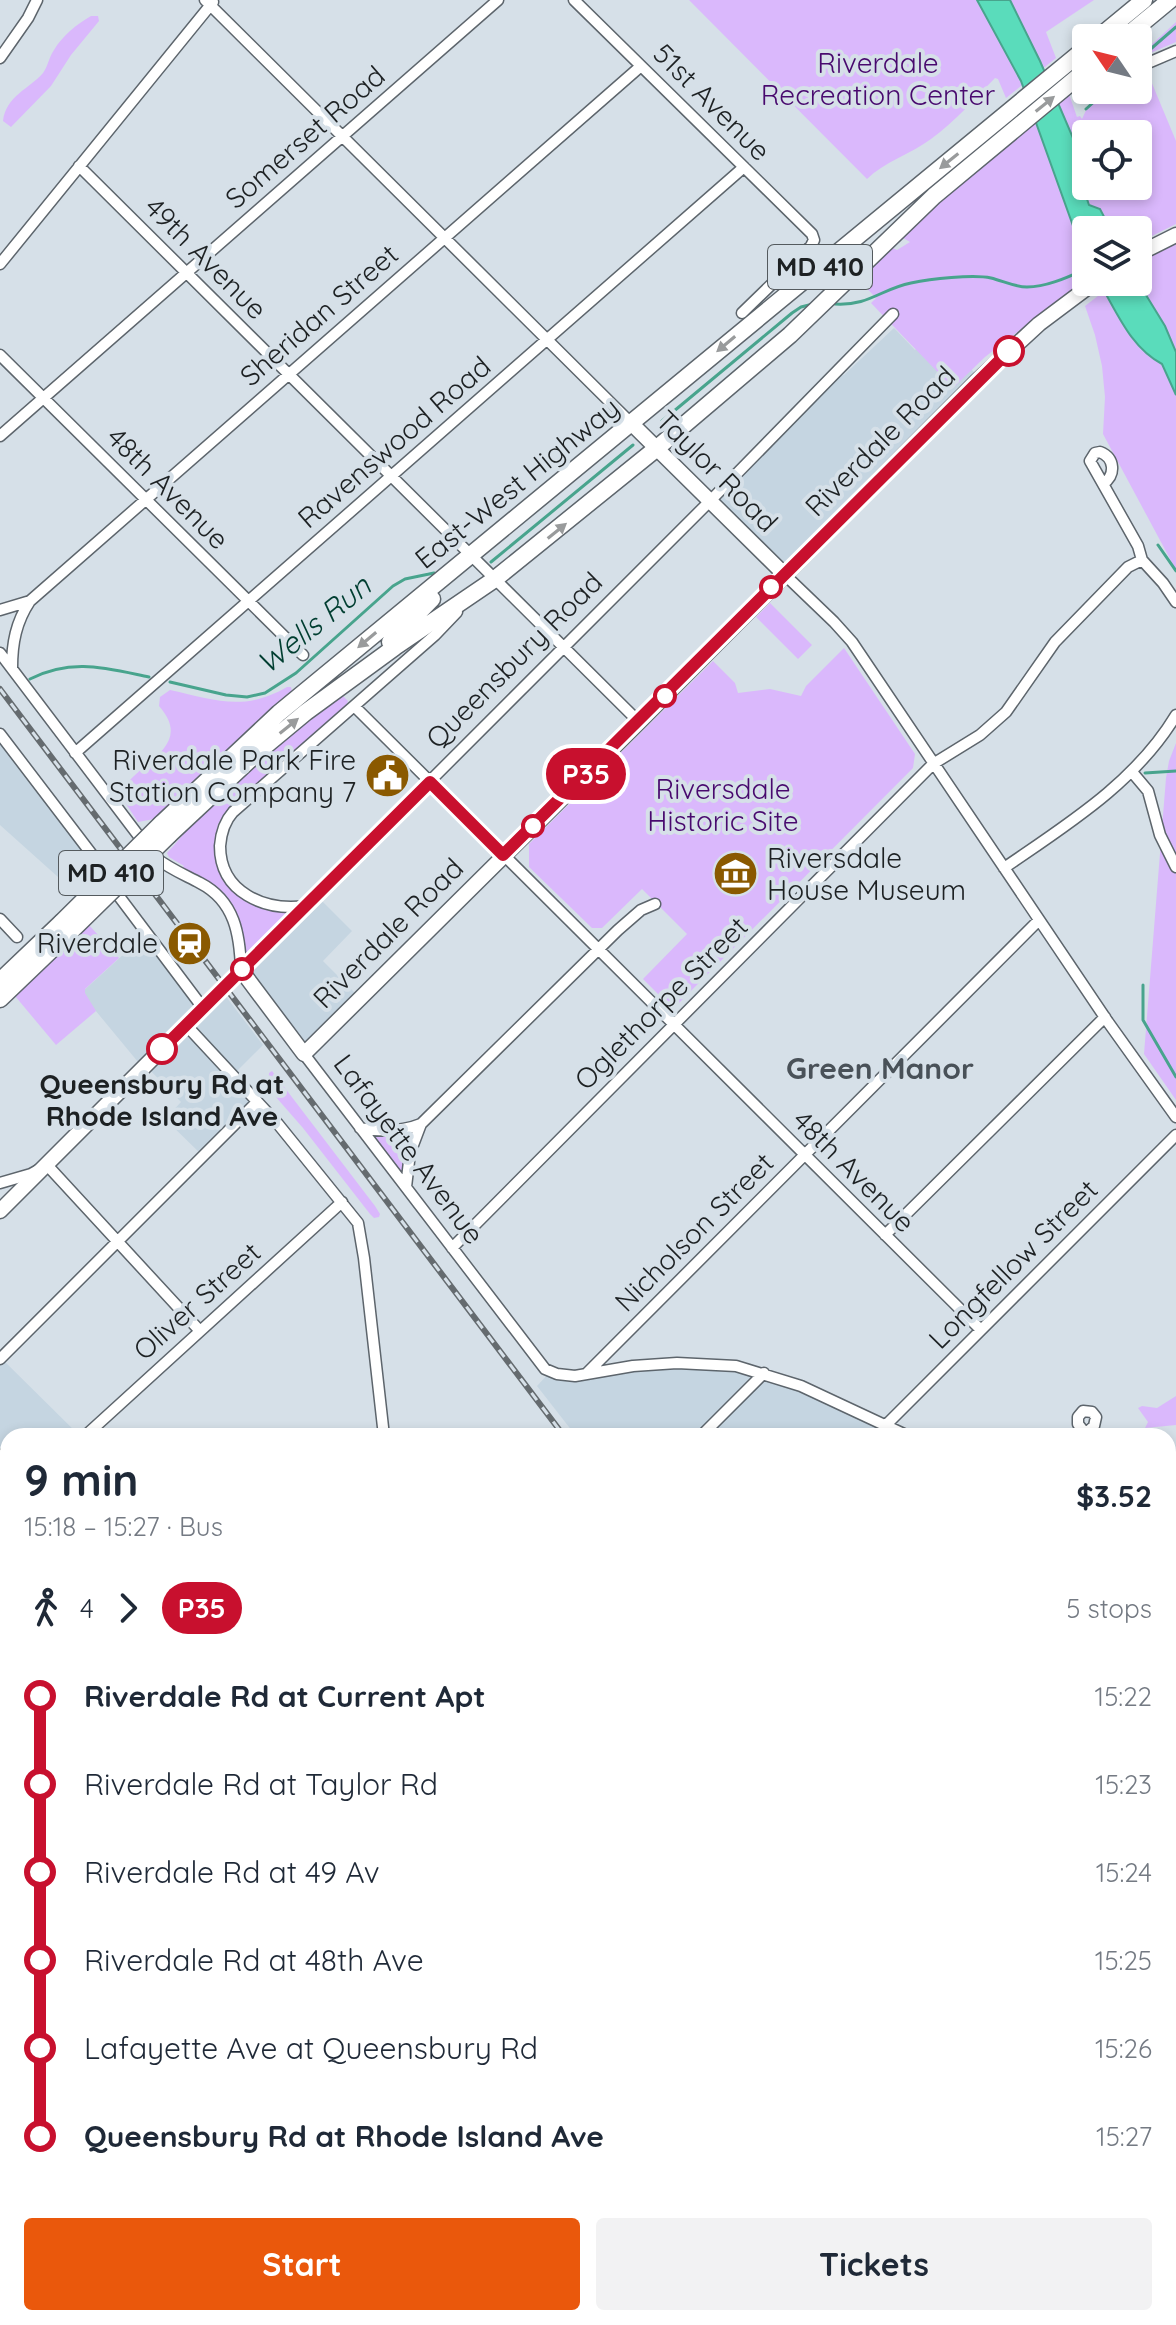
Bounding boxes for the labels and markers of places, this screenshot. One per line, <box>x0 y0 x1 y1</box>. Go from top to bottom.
unlabelled marker <box>994 336 1024 366</box>
unlabelled marker <box>760 576 782 598</box>
unlabelled marker <box>654 685 676 707</box>
place label: Riverdale Park Fire Station Company 7 <box>109 742 356 809</box>
public building icon: Riverdale Park Fire Station Company 7 <box>363 752 411 800</box>
unlabelled marker <box>522 815 544 837</box>
place label: Riversdale House Museum <box>767 840 966 907</box>
museum icon: Riversdale House Museum <box>712 850 760 898</box>
station icon: Riverdale <box>165 919 213 967</box>
place label: Riverdale <box>37 925 158 960</box>
unlabelled marker <box>231 958 253 980</box>
marker: Queensbury Rd at Rhode Island Ave <box>147 1034 177 1064</box>
place label: Queensbury Rd at Rhode Island Ave <box>40 1066 284 1133</box>

